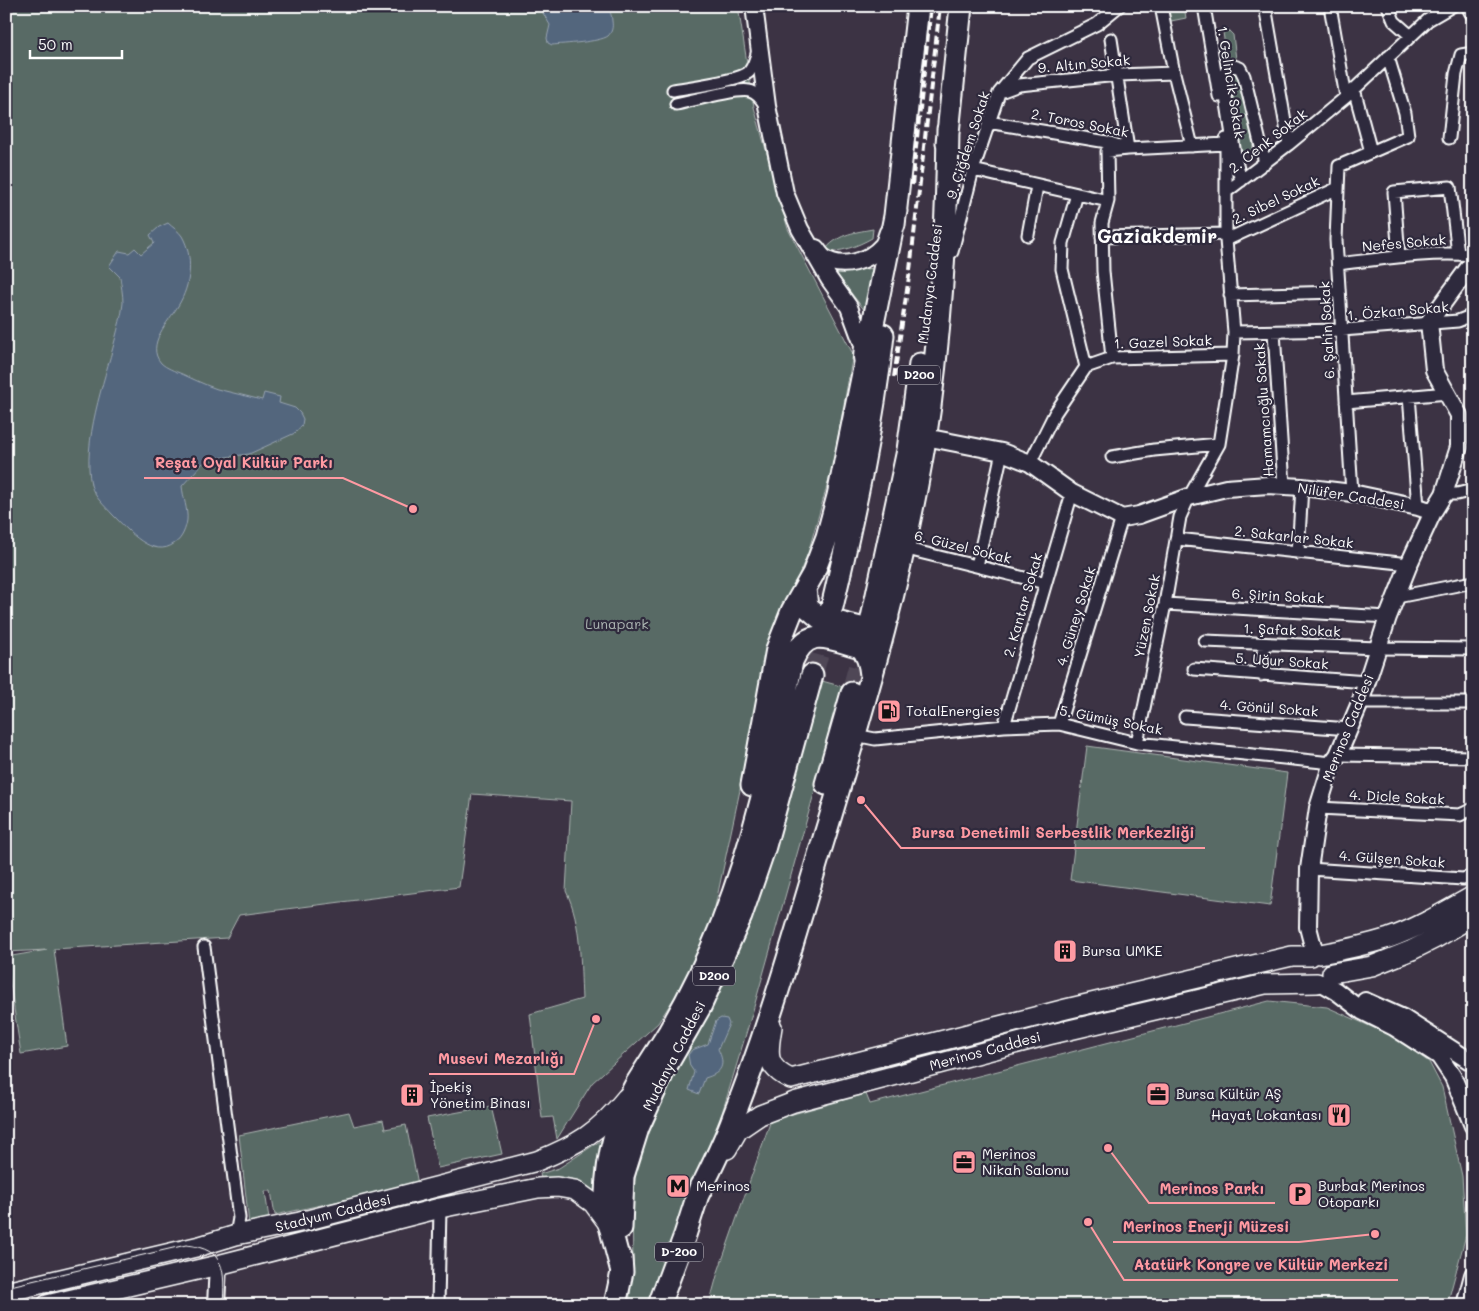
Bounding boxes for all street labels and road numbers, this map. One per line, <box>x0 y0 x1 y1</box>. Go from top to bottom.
street label: 1. Gelincik Sokak <box>1213 24 1250 140</box>
street label: 9. Altın Sokak <box>1037 50 1131 77</box>
street label: 9. Çiğdem Sokak <box>941 89 994 201</box>
street label: 2. Toros Sokak <box>1030 104 1130 141</box>
street label: 2. Cenk Sokak <box>1225 104 1311 177</box>
street label: 2. Sibel Sokak <box>1229 171 1322 228</box>
street label: Mudanya Caddesi <box>913 223 946 345</box>
street label: Nefes Sokak <box>1361 229 1447 256</box>
street label: 6. Şahin Sokak <box>1314 281 1339 379</box>
street label: 1. Özkan Sokak <box>1346 297 1450 324</box>
street label: 1. Gazel Sokak <box>1114 330 1212 353</box>
street label: Hamamcıoğlu Sokak <box>1249 342 1278 478</box>
road number: D200 <box>898 366 940 384</box>
street label: Nilüfer Caddesi <box>1296 478 1406 513</box>
street label: 2. Sakarlar Sokak <box>1234 521 1355 552</box>
street label: 6. Güzel Sokak <box>913 525 1014 568</box>
street label: 2. Kantar Sokak <box>999 551 1046 659</box>
street label: 4. Güney Sokak <box>1051 564 1100 668</box>
street label: Yüzen Sokak <box>1129 572 1164 660</box>
street label: 6. Şirin Sokak <box>1231 584 1325 607</box>
street label: 1. Şafak Sokak <box>1243 618 1341 641</box>
street label: 5. Uğur Sokak <box>1235 648 1329 673</box>
street label: Merinos Caddesi <box>1317 671 1378 785</box>
street label: 4. Gönül Sokak <box>1219 695 1319 720</box>
street label: 5. Gümüş Sokak <box>1058 700 1164 739</box>
street label: 4. Dicle Sokak <box>1349 785 1445 808</box>
street label: 4. Gülşen Sokak <box>1338 845 1446 872</box>
road number: D200 <box>693 966 735 986</box>
street label: Mudanya Caddesi <box>638 998 709 1114</box>
street label: Merinos Caddesi <box>927 1026 1043 1075</box>
street label: Stadyum Caddesi <box>273 1189 393 1236</box>
road number: D-200 <box>655 1242 703 1262</box>

